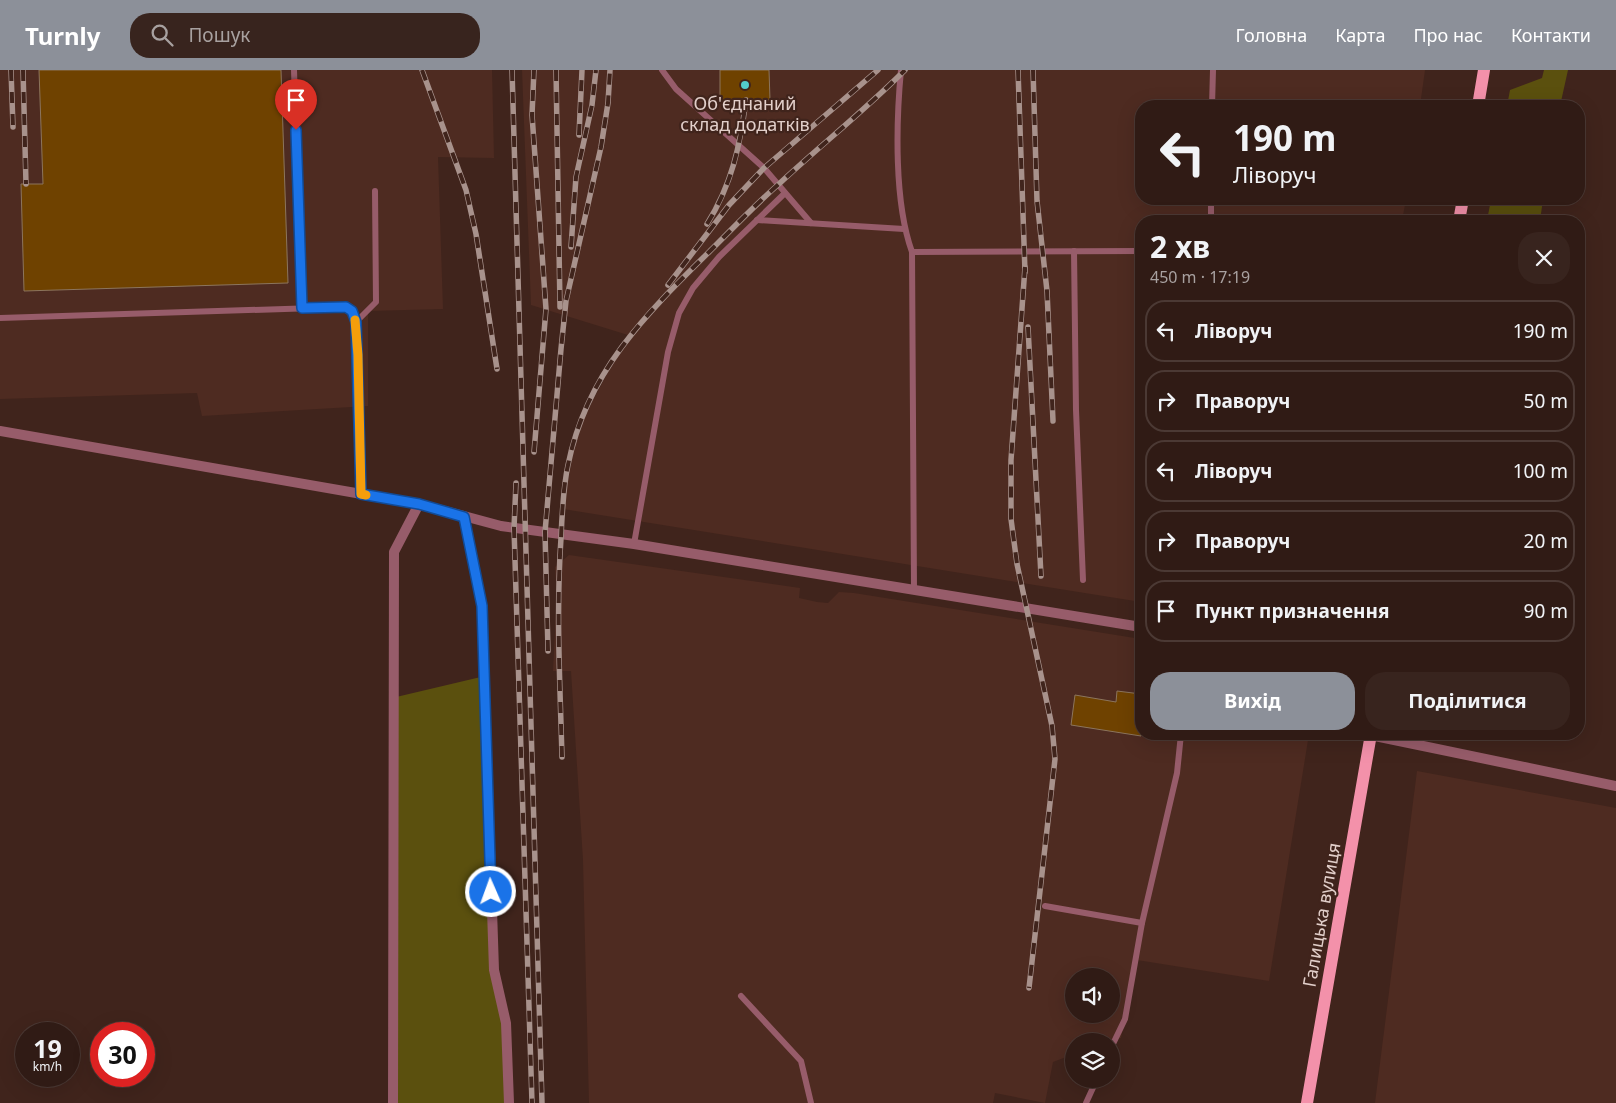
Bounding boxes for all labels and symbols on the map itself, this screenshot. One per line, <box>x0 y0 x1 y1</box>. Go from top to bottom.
pin <box>275 79 317 130</box>
marker: Об'єднаний склад додатків <box>739 79 751 91</box>
place label: Об'єднаний склад додатків <box>680 91 810 136</box>
street label: Галицька вулиця <box>1296 841 1346 989</box>
position arrow <box>464 865 516 917</box>
speed limit sign: 30 <box>90 1022 155 1087</box>

